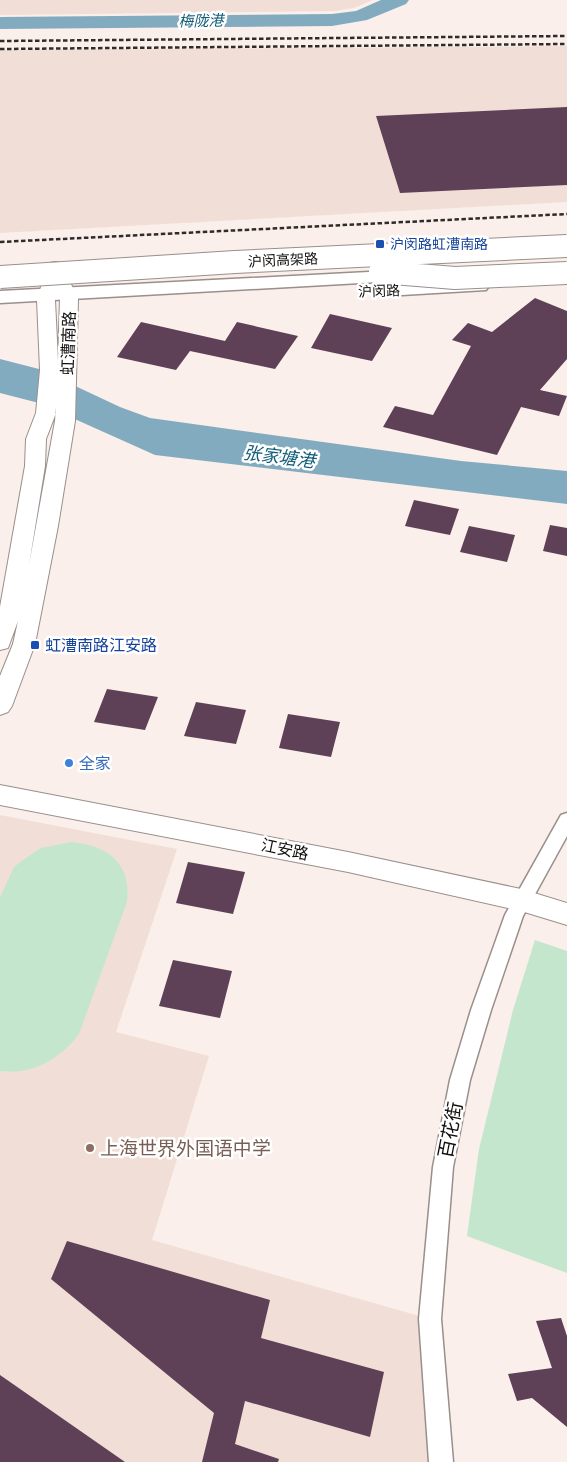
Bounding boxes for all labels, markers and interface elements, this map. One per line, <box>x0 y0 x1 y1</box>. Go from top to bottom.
water label: 梅陇港 <box>178 12 226 29</box>
place label: 沪闵路虹漕南路 <box>390 236 488 252</box>
marker: 沪闵路虹漕南路 <box>374 238 386 250</box>
street label: 沪闵高架路 <box>248 250 318 270</box>
street label: 沪闵路 <box>358 282 400 300</box>
street label: 虹漕南路 <box>59 311 78 375</box>
water label: 张家塘港 <box>242 443 319 472</box>
place label: 虹漕南路江安路 <box>45 637 157 654</box>
marker: 虹漕南路江安路 <box>29 639 41 651</box>
place label: 全家 <box>79 755 111 772</box>
marker: 全家 <box>63 757 75 769</box>
street label: 江安路 <box>260 836 310 863</box>
street label: 百花街 <box>435 1100 466 1160</box>
place label: 上海世界外国语中学 <box>100 1138 271 1159</box>
marker: 上海世界外国语中学 <box>84 1142 96 1154</box>

